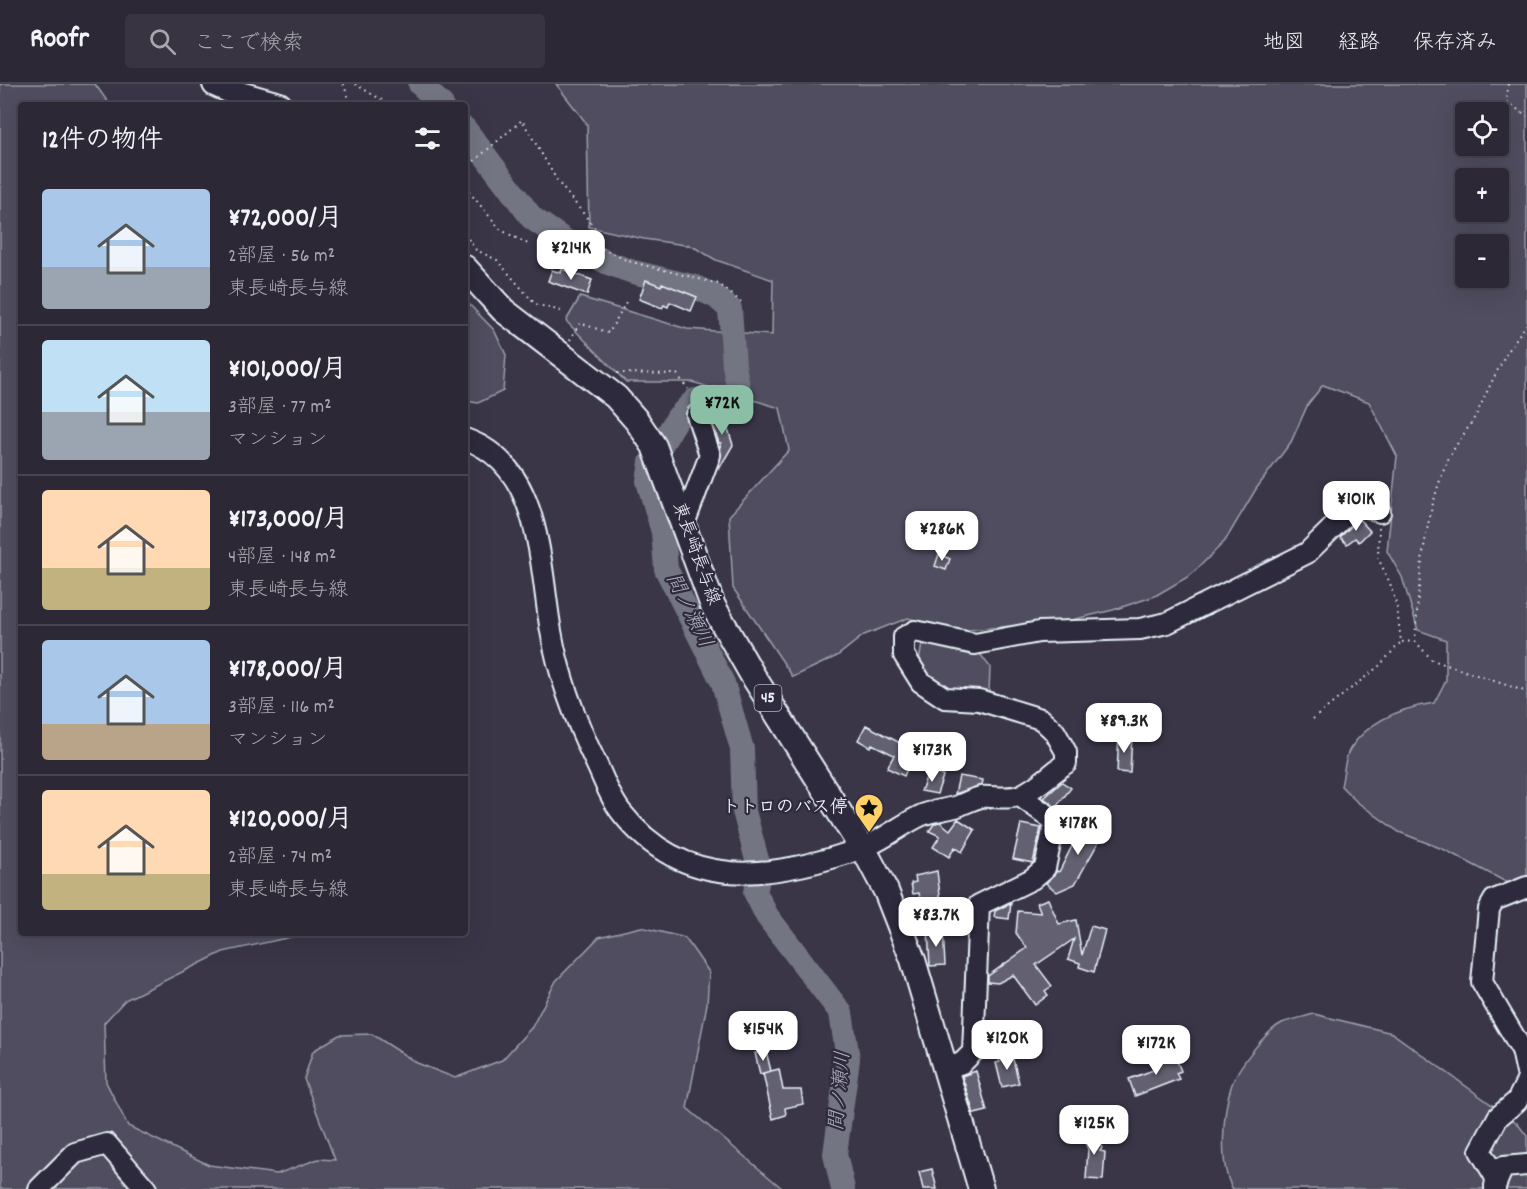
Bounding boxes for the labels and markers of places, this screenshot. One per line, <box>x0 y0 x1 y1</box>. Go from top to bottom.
pin: ¥214K <box>529 230 613 281</box>
pin: ¥72K <box>686 385 758 436</box>
pin: ¥101K <box>1314 481 1398 532</box>
pin: ¥286K <box>900 511 984 562</box>
pin: ¥89.3K <box>1075 703 1173 754</box>
pin: ¥173K <box>890 732 974 783</box>
place icon: トトロのバス停 <box>853 792 885 834</box>
place label: トトロのバス停 <box>722 796 848 821</box>
pin: ¥178K <box>1036 805 1120 856</box>
pin: ¥83.7K <box>887 897 985 948</box>
pin: ¥154K <box>721 1011 805 1062</box>
pin: ¥120K <box>965 1020 1049 1071</box>
pin: ¥172K <box>1114 1025 1198 1076</box>
pin: ¥125K <box>1052 1105 1136 1156</box>

